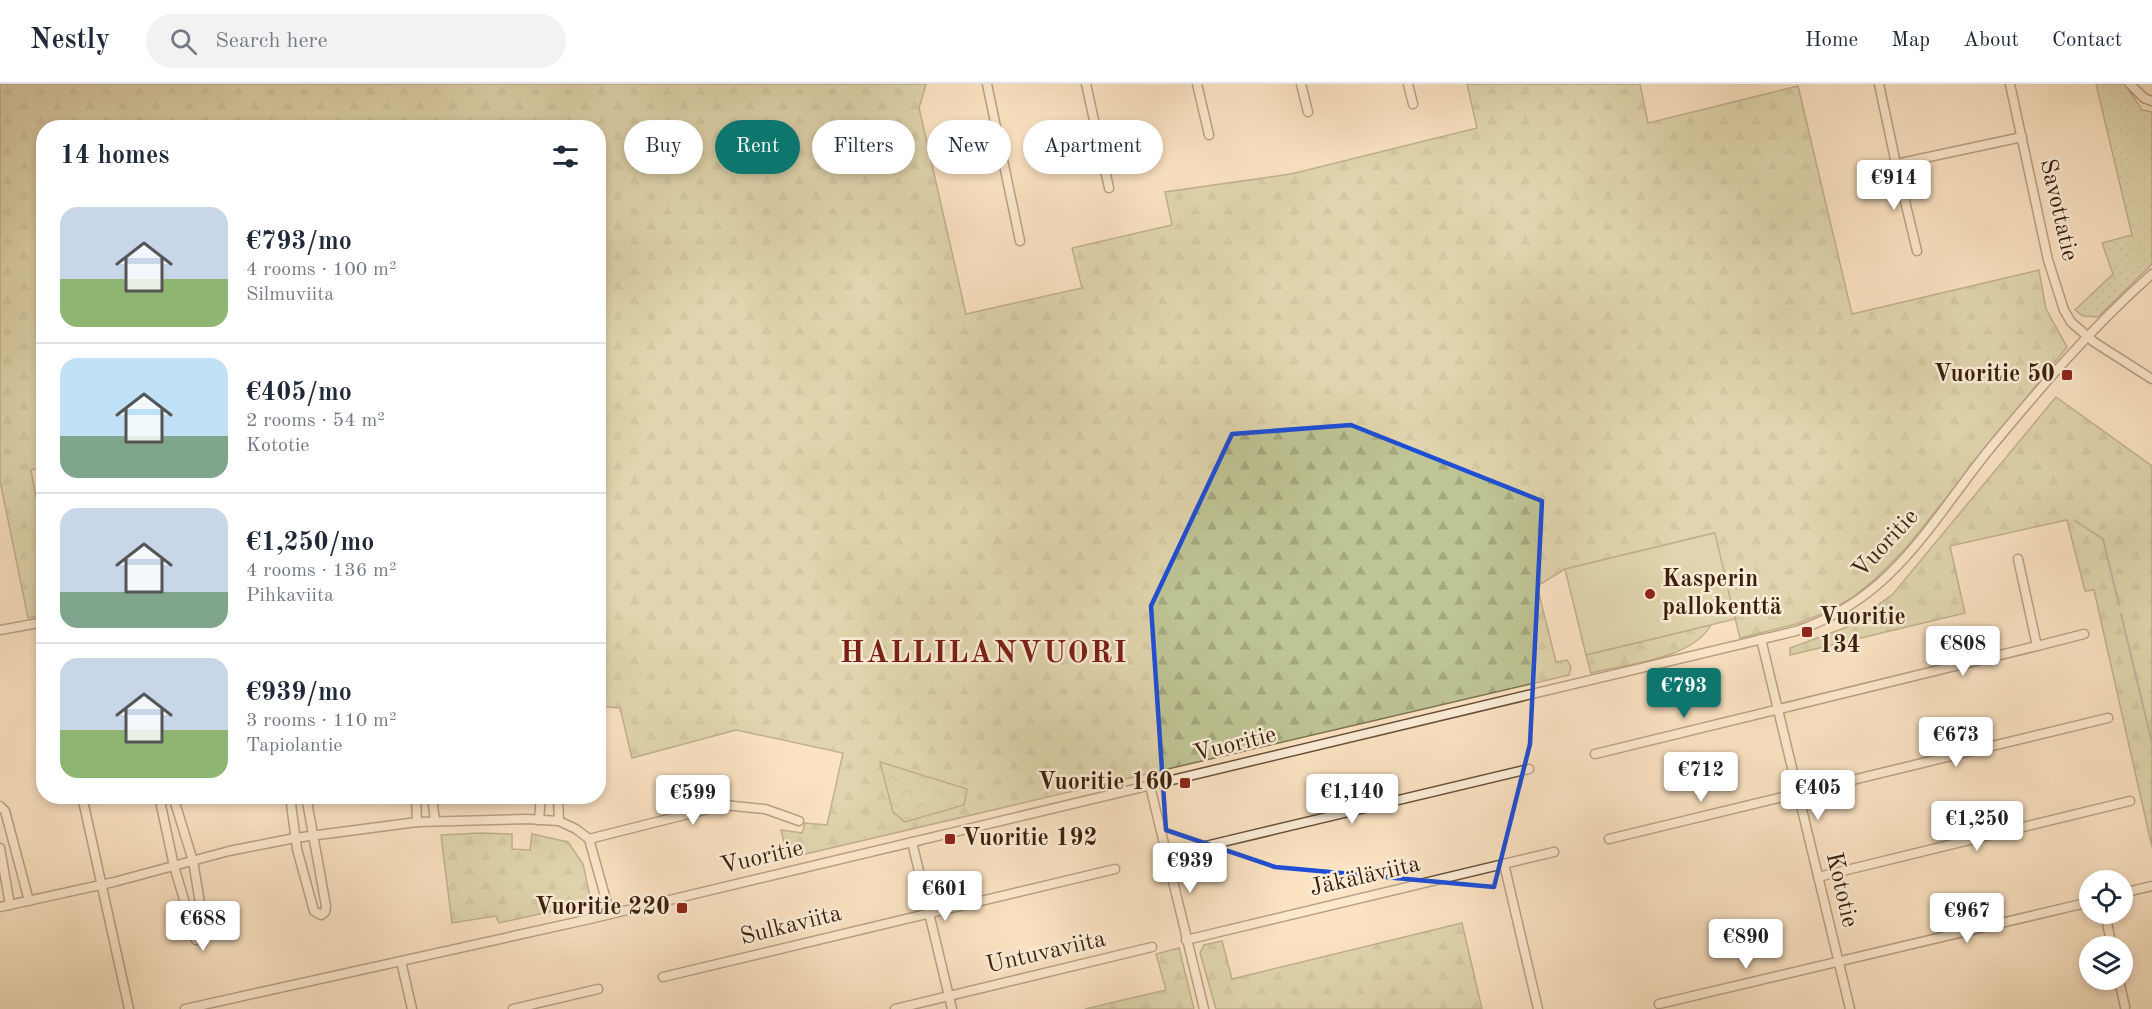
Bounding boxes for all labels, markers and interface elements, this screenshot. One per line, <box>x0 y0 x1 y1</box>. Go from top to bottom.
search box <box>146 14 566 68</box>
icon: search <box>167 25 200 58</box>
text: Nestly <box>30 27 110 55</box>
text: Search here <box>215 30 328 52</box>
text: Home <box>1805 30 1858 51</box>
text: Map <box>1891 30 1930 51</box>
text: About <box>1963 30 2019 51</box>
text: Contact <box>2052 30 2122 51</box>
chip: Buy <box>624 120 703 174</box>
chip: Rent <box>715 120 800 174</box>
chip: Filters <box>812 120 915 174</box>
chip: New <box>927 120 1011 174</box>
chip: Apartment <box>1023 120 1163 174</box>
icon: filters <box>549 140 582 173</box>
text: 14 homes <box>60 143 169 169</box>
street label: Savottatie <box>2035 157 2081 263</box>
pin: €914 <box>1858 160 1930 211</box>
text: €914 <box>1871 169 1917 189</box>
text: €793/mo <box>246 229 352 255</box>
icon: home <box>108 231 180 303</box>
text: 4 rooms · 100 m² <box>246 260 396 280</box>
text: Silmuviita <box>246 285 334 305</box>
place label: Vuoritie 50 <box>1934 362 2055 387</box>
marker: Vuoritie 50 <box>2060 368 2074 382</box>
text: €405/mo <box>246 380 352 406</box>
icon: home <box>108 382 180 454</box>
text: 2 rooms · 54 m² <box>246 411 385 431</box>
text: Kototie <box>246 436 310 456</box>
street label: Vuoritie <box>1848 505 1924 583</box>
text: €1,250/mo <box>246 530 374 556</box>
icon: home <box>108 532 180 604</box>
text: 4 rooms · 136 m² <box>246 561 396 581</box>
place label: Kasperin pallokenttä <box>1662 568 1782 620</box>
text: Pihkaviita <box>246 586 334 606</box>
marker: Kasperin pallokenttä <box>1643 587 1657 601</box>
place label: Vuoritie 134 <box>1819 606 1906 658</box>
marker: Vuoritie 134 <box>1800 625 1814 639</box>
pin: €808 <box>1927 626 1999 677</box>
text: €808 <box>1940 635 1986 655</box>
district label: HALLILANVUORI <box>840 639 1128 669</box>
pin: €793 <box>1648 668 1720 719</box>
text: €793 <box>1661 677 1707 697</box>
text: €939/mo <box>246 680 352 706</box>
icon: home <box>108 682 180 754</box>
text: 3 rooms · 110 m² <box>246 711 396 731</box>
pin: €673 <box>1920 717 1992 768</box>
street label: Vuoritie <box>1191 723 1279 767</box>
text: €673 <box>1933 726 1979 746</box>
text: Tapiolantie <box>246 736 342 756</box>
pin: €712 <box>1665 752 1737 803</box>
text: €712 <box>1678 761 1724 781</box>
pin: €405 <box>1782 770 1854 821</box>
place label: Vuoritie 160 <box>1038 771 1173 795</box>
pin: €1,140 <box>1303 774 1401 825</box>
pin: €599 <box>657 775 729 826</box>
marker: Vuoritie 160 <box>1178 776 1192 790</box>
text: €405 <box>1795 779 1841 799</box>
text: €1,140 <box>1320 783 1384 803</box>
text: €599 <box>670 784 716 804</box>
pin: €1,250 <box>1928 801 2026 852</box>
text: €1,250 <box>1945 810 2009 830</box>
place label: Vuoritie 192 <box>962 827 1097 851</box>
marker: Vuoritie 192 <box>943 832 957 846</box>
street label: Vuoritie <box>718 837 806 879</box>
pin: €939 <box>1154 843 1226 894</box>
street label: Kototie <box>1821 850 1861 930</box>
text: €939 <box>1167 852 1213 872</box>
street label: Jäkäläviita <box>1307 853 1423 901</box>
map controls <box>2079 870 2133 990</box>
button: locate <box>2079 870 2133 924</box>
pin: €601 <box>909 871 981 922</box>
text: €601 <box>922 880 968 900</box>
pin: €967 <box>1931 893 2003 944</box>
place label: Vuoritie 220 <box>535 896 670 920</box>
pin: €688 <box>167 901 239 952</box>
marker: Vuoritie 220 <box>675 901 689 915</box>
street label: Sulkaviita <box>738 902 844 950</box>
text: €967 <box>1944 902 1990 922</box>
text: €688 <box>180 910 226 930</box>
pin: €890 <box>1710 919 1782 970</box>
street label: Untuvaviita <box>984 928 1108 978</box>
text: €890 <box>1723 928 1769 948</box>
button: layers <box>2079 936 2133 990</box>

